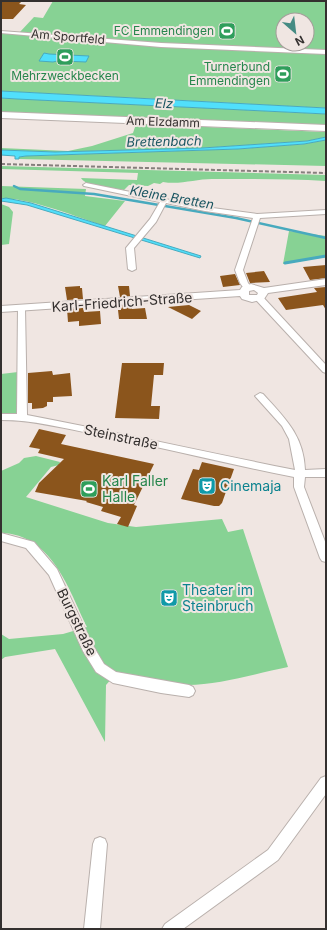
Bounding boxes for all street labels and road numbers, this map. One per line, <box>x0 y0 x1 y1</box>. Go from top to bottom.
street label: Am Sportfeld <box>30 26 106 47</box>
street label: Am Elzdamm <box>126 113 200 130</box>
street label: Karl-Friedrich-Straße <box>51 288 193 315</box>
street label: Steinstraße <box>83 420 160 453</box>
street label: Burgstraße <box>54 585 101 658</box>

